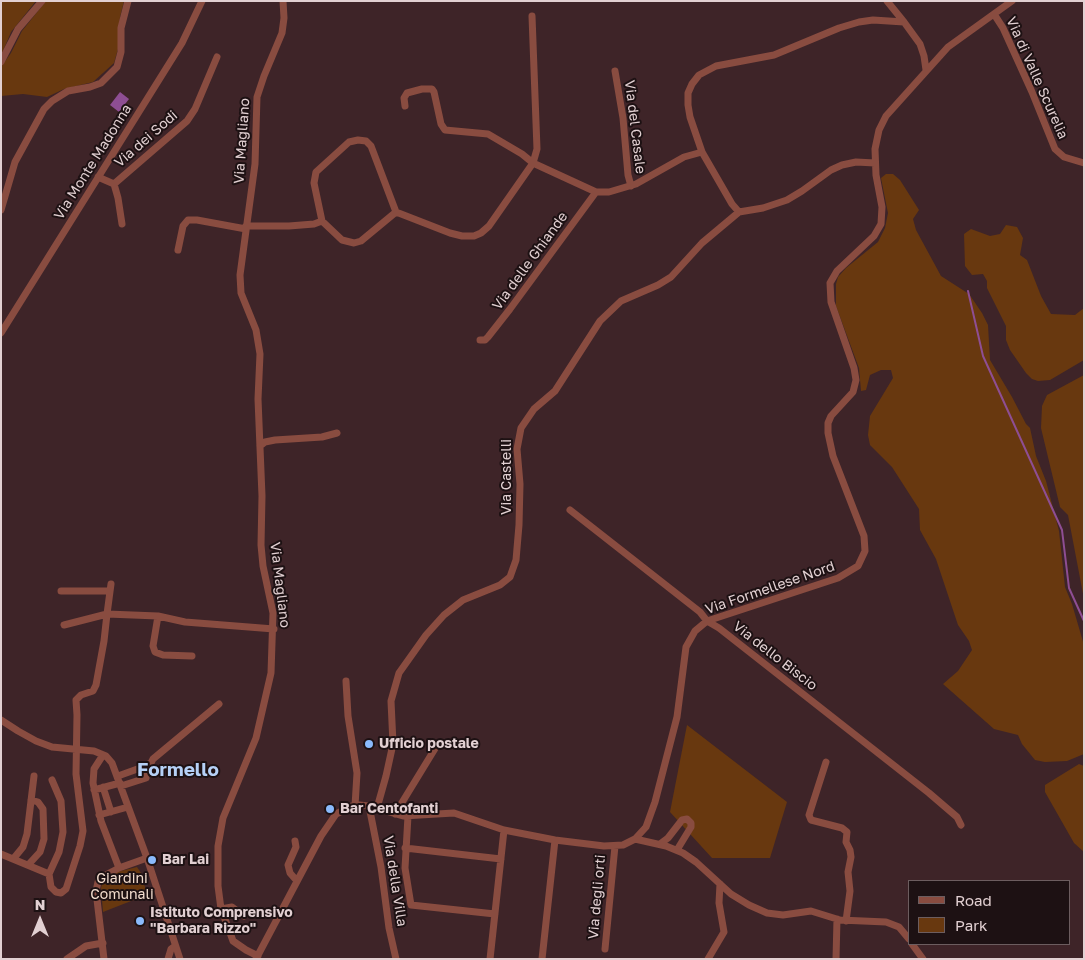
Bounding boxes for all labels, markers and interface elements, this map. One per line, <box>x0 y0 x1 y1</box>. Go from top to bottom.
street label: Via di Valle Scurelia <box>1002 14 1072 142</box>
street label: Via del Casale <box>621 79 649 175</box>
street label: Via Magliano <box>231 97 253 185</box>
street label: Via Monte Madonna <box>51 101 135 223</box>
street label: Via dei Sodi <box>111 107 181 171</box>
street label: Via delle Ghiande <box>489 209 571 313</box>
street label: Via Castelli <box>499 439 515 515</box>
street label: Via Magliano <box>266 541 294 629</box>
street label: Via Formellese Nord <box>703 558 837 618</box>
street label: Via dello Biscio <box>730 618 820 694</box>
place label: Ufficio postale <box>379 736 479 752</box>
marker: Ufficio postale <box>363 738 375 750</box>
district label: Formello <box>137 759 219 781</box>
place label: Bar Centofanti <box>340 801 438 817</box>
marker: Bar Centofanti <box>324 803 336 815</box>
street label: Via della Villa <box>380 834 410 928</box>
place label: Bar Lai <box>162 852 209 868</box>
marker: Bar Lai <box>146 854 158 866</box>
street label: Via degli orti <box>585 854 609 940</box>
park label: Giardini Comunali <box>90 871 154 904</box>
legend <box>908 880 1070 945</box>
text: Road <box>955 891 992 909</box>
north arrow <box>15 895 65 945</box>
text: N <box>35 896 45 913</box>
place label: Istituto Comprensivo "Barbara Rizzo" <box>150 905 293 938</box>
marker: Istituto Comprensivo "Barbara Rizzo" <box>134 915 146 927</box>
text: Park <box>955 916 987 934</box>

